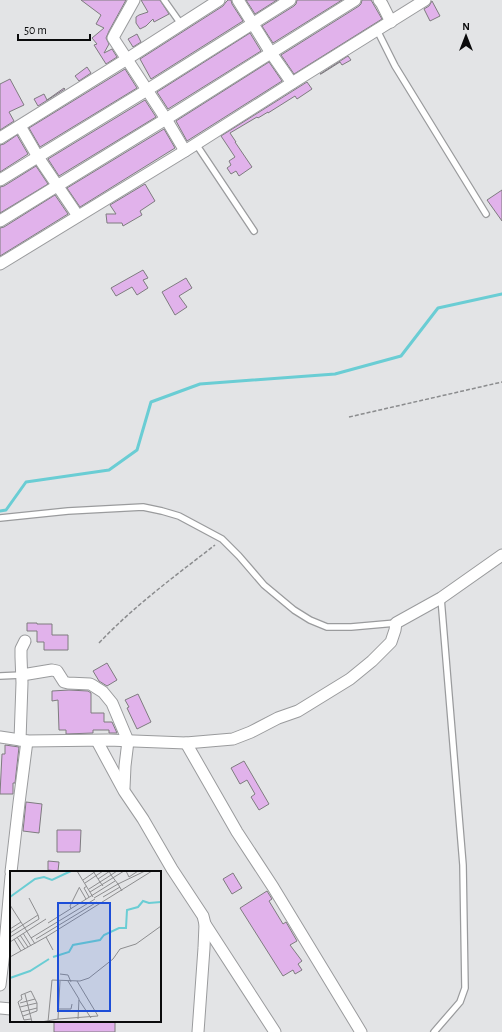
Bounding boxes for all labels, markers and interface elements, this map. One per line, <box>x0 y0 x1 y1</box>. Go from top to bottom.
scale bar <box>18 16 90 42</box>
north arrow <box>446 16 486 56</box>
text: N <box>462 21 470 32</box>
text: 50 m <box>24 24 47 36</box>
inset map <box>10 871 161 1022</box>

